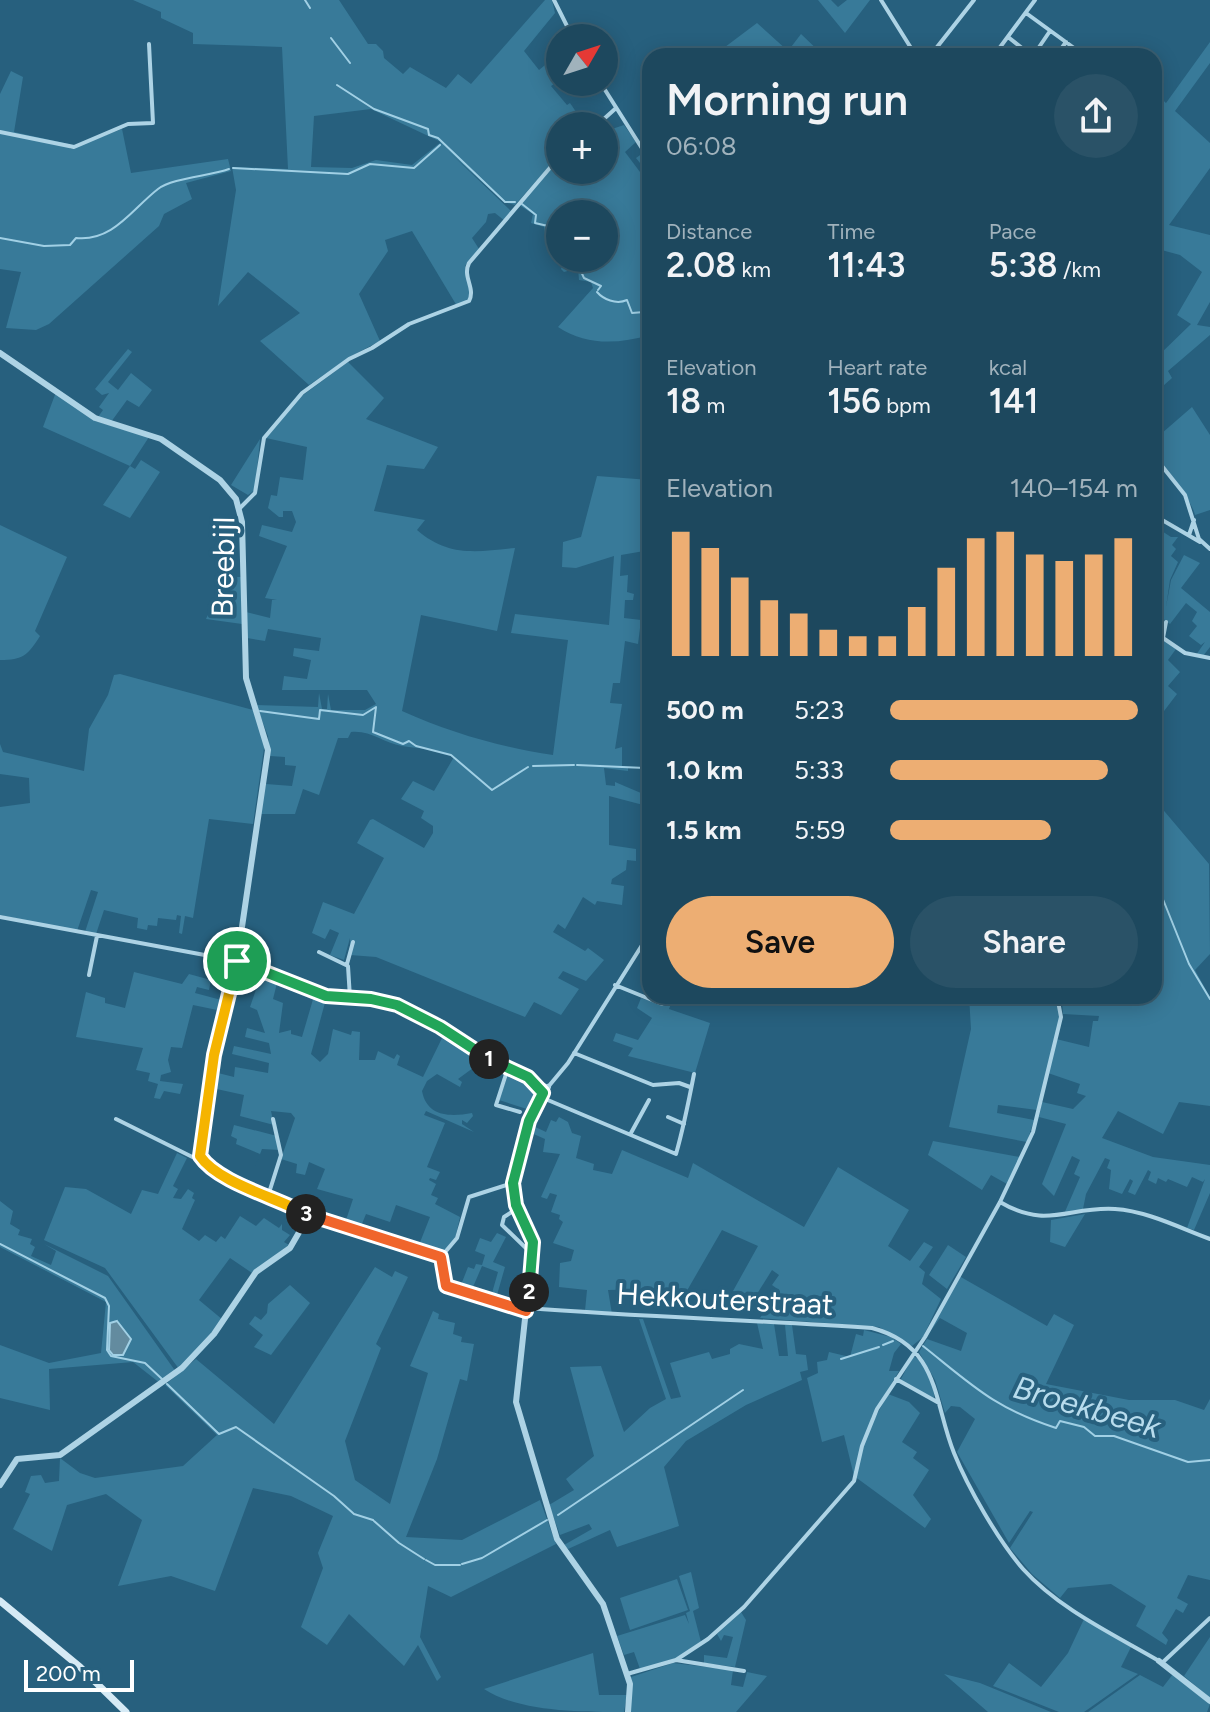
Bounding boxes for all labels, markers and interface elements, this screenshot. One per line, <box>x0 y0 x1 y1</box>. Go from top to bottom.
north arrow <box>546 24 618 96</box>
map controls <box>546 24 618 272</box>
text: Morning run <box>666 73 908 126</box>
button: share <box>1054 74 1138 158</box>
button: + <box>546 112 618 184</box>
text: 06:08 <box>666 130 737 162</box>
button: − <box>546 200 618 272</box>
text: Distance <box>666 218 752 245</box>
text: Time <box>827 218 875 245</box>
text: Pace <box>989 218 1036 245</box>
text: 2.08 <box>666 245 736 286</box>
text: 11:43 <box>827 245 906 286</box>
text: 5:38 <box>989 245 1057 286</box>
text: km <box>736 256 771 283</box>
text: /km <box>1057 256 1101 283</box>
text: Elevation <box>666 354 756 381</box>
text: Heart rate <box>827 354 927 381</box>
text: kcal <box>989 354 1027 381</box>
text: 18 <box>666 381 701 422</box>
text: 156 <box>827 381 881 422</box>
text: 141 <box>989 381 1039 422</box>
text: m <box>701 392 725 419</box>
text: bpm <box>881 392 931 419</box>
text: Elevation <box>666 472 773 504</box>
text: 140–154 m <box>1010 472 1138 504</box>
street label: Breebijl <box>204 516 242 618</box>
text: 500 m <box>666 694 744 726</box>
text: 5:23 <box>794 694 844 726</box>
text: 1.0 km <box>666 754 743 786</box>
text: 5:33 <box>794 754 844 786</box>
text: 1.5 km <box>666 814 741 846</box>
text: 5:59 <box>794 814 845 846</box>
button: Save <box>666 896 894 988</box>
button: Share <box>910 896 1138 988</box>
pin <box>203 927 271 995</box>
icon: arrive <box>215 939 259 983</box>
pin: 1 <box>469 1039 509 1079</box>
text: 1 <box>484 1045 494 1072</box>
pin: 3 <box>286 1194 326 1234</box>
text: 3 <box>300 1200 312 1227</box>
pin: 2 <box>509 1272 549 1312</box>
street label: Hekkouterstraat <box>616 1275 834 1323</box>
text: 2 <box>523 1278 535 1305</box>
water label: Broekbeek <box>1009 1368 1166 1447</box>
scale bar <box>24 1656 134 1692</box>
text: 200 m <box>36 1660 101 1687</box>

